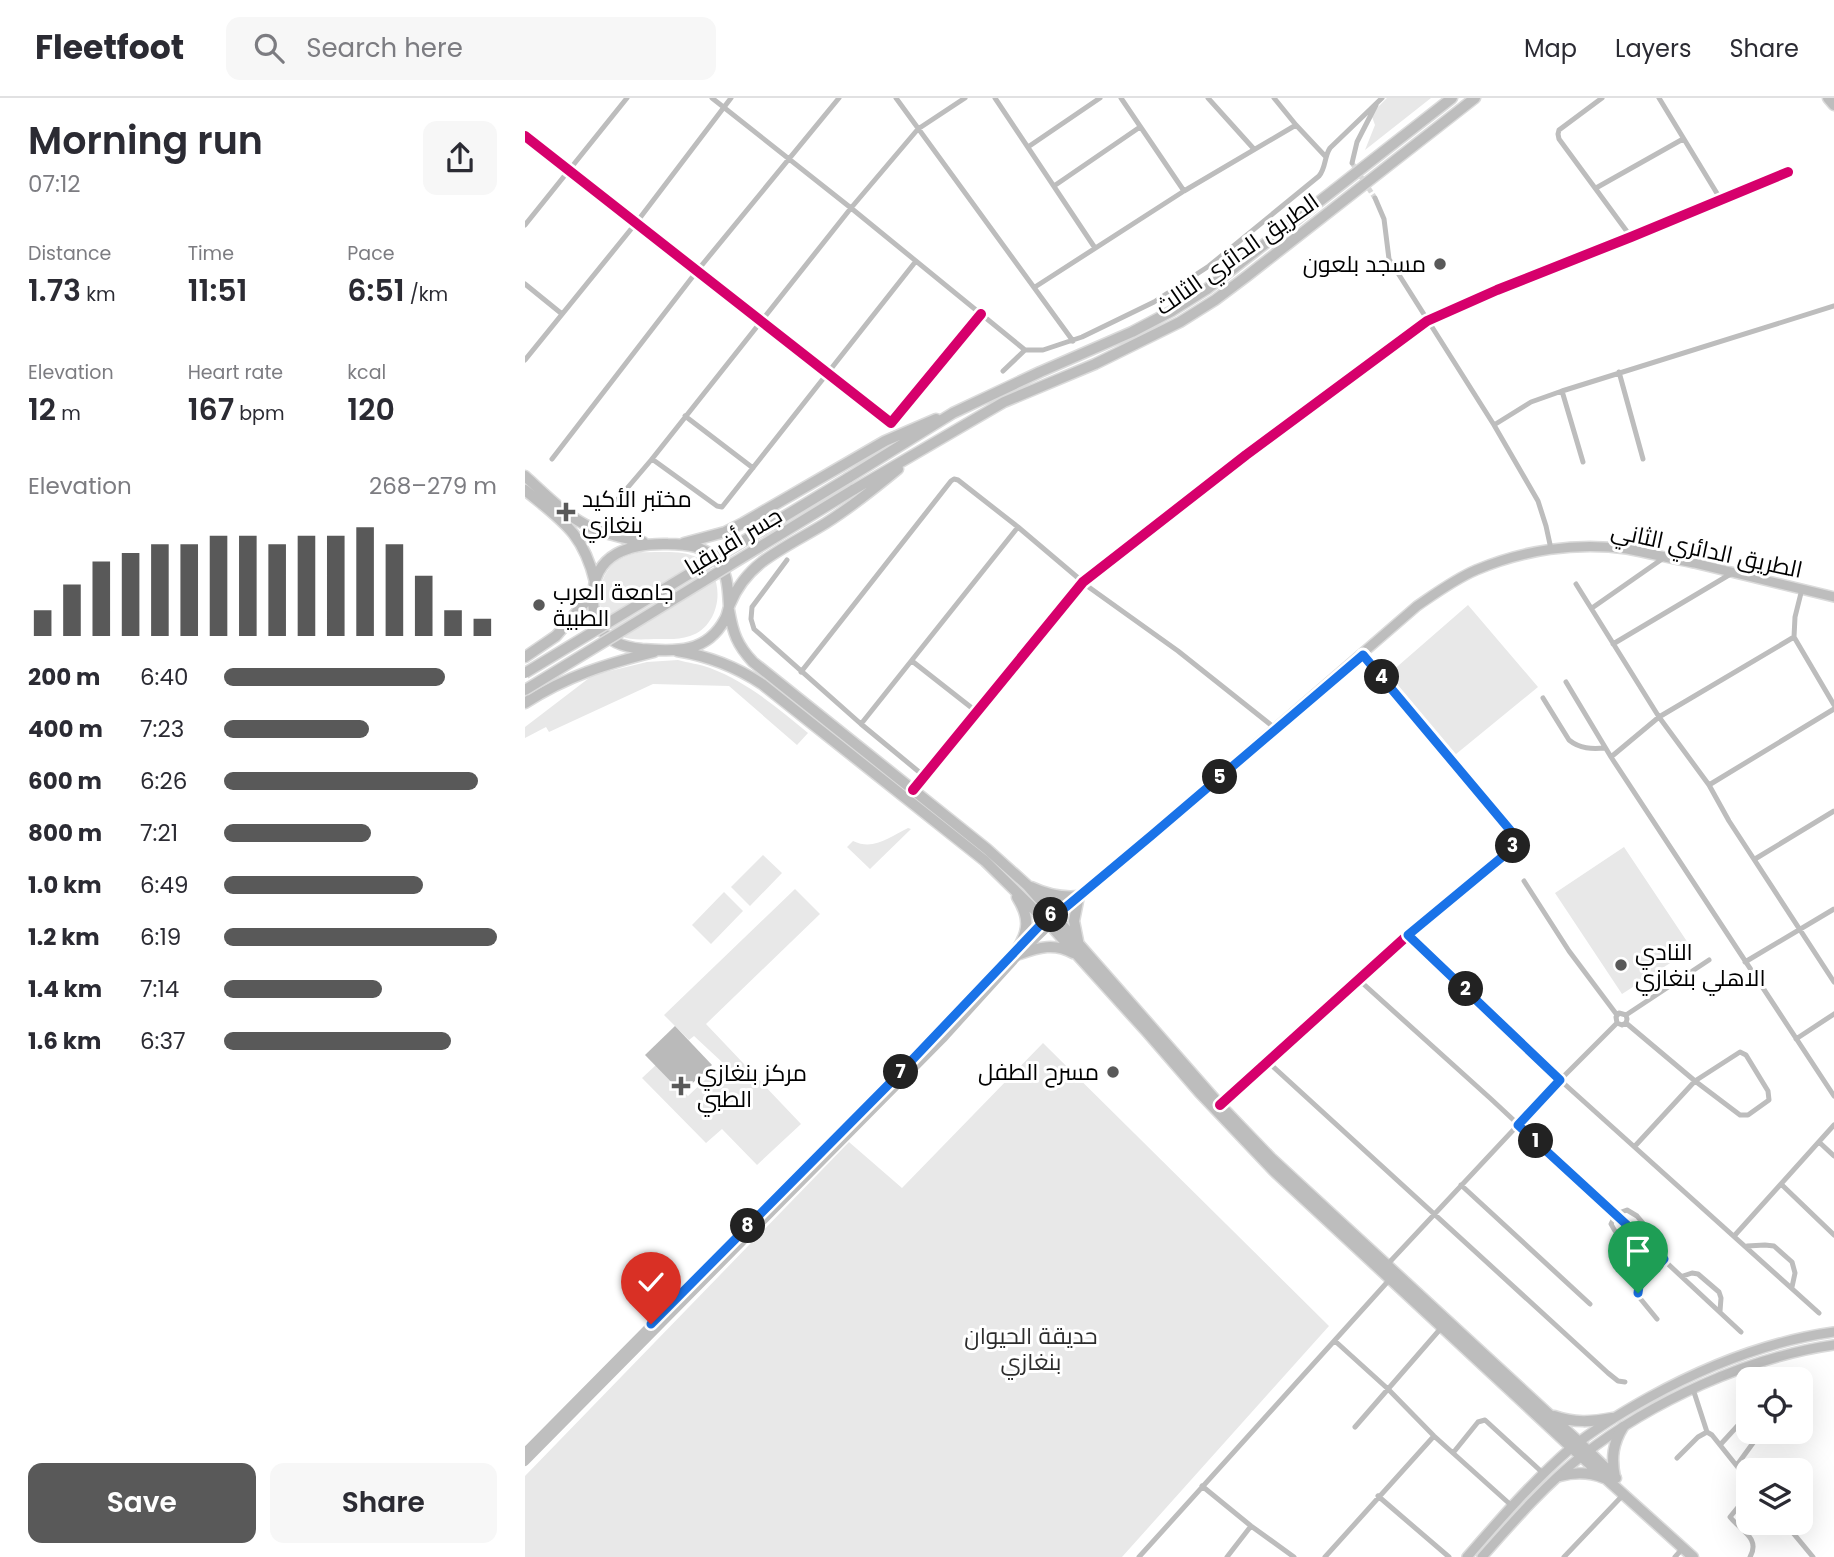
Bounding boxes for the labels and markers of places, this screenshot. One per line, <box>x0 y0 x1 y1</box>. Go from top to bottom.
place label: مسجد بلعون <box>1303 248 1426 280</box>
marker: مسجد بلعون <box>1432 256 1448 272</box>
place label: مختبر الأكيد بنغازي <box>582 483 692 543</box>
marker: مختبر الأكيد بنغازي <box>556 502 576 522</box>
place label: جامعة العرب الطبية <box>553 576 674 634</box>
marker: جامعة العرب الطبية <box>531 597 547 613</box>
pin: 4 <box>1365 660 1399 694</box>
pin: 5 <box>1203 760 1237 794</box>
pin: 3 <box>1495 828 1531 864</box>
pin: 6 <box>1033 898 1069 932</box>
place label: النادي الاهلي بنغازي <box>1635 936 1766 996</box>
marker: النادي الاهلي بنغازي <box>1613 957 1629 973</box>
pin: 2 <box>1448 972 1483 1006</box>
pin: 7 <box>883 1054 919 1090</box>
place label: مسرح الطفل <box>978 1056 1099 1088</box>
place label: مركز بنغازي الطبي <box>697 1057 807 1117</box>
marker: مسرح الطفل <box>1105 1064 1121 1080</box>
marker: مركز بنغازي الطبي <box>671 1076 691 1096</box>
pin: 1 <box>1518 1124 1553 1158</box>
pin: 8 <box>731 1208 766 1244</box>
pin <box>1608 1221 1668 1293</box>
pin <box>621 1252 681 1324</box>

